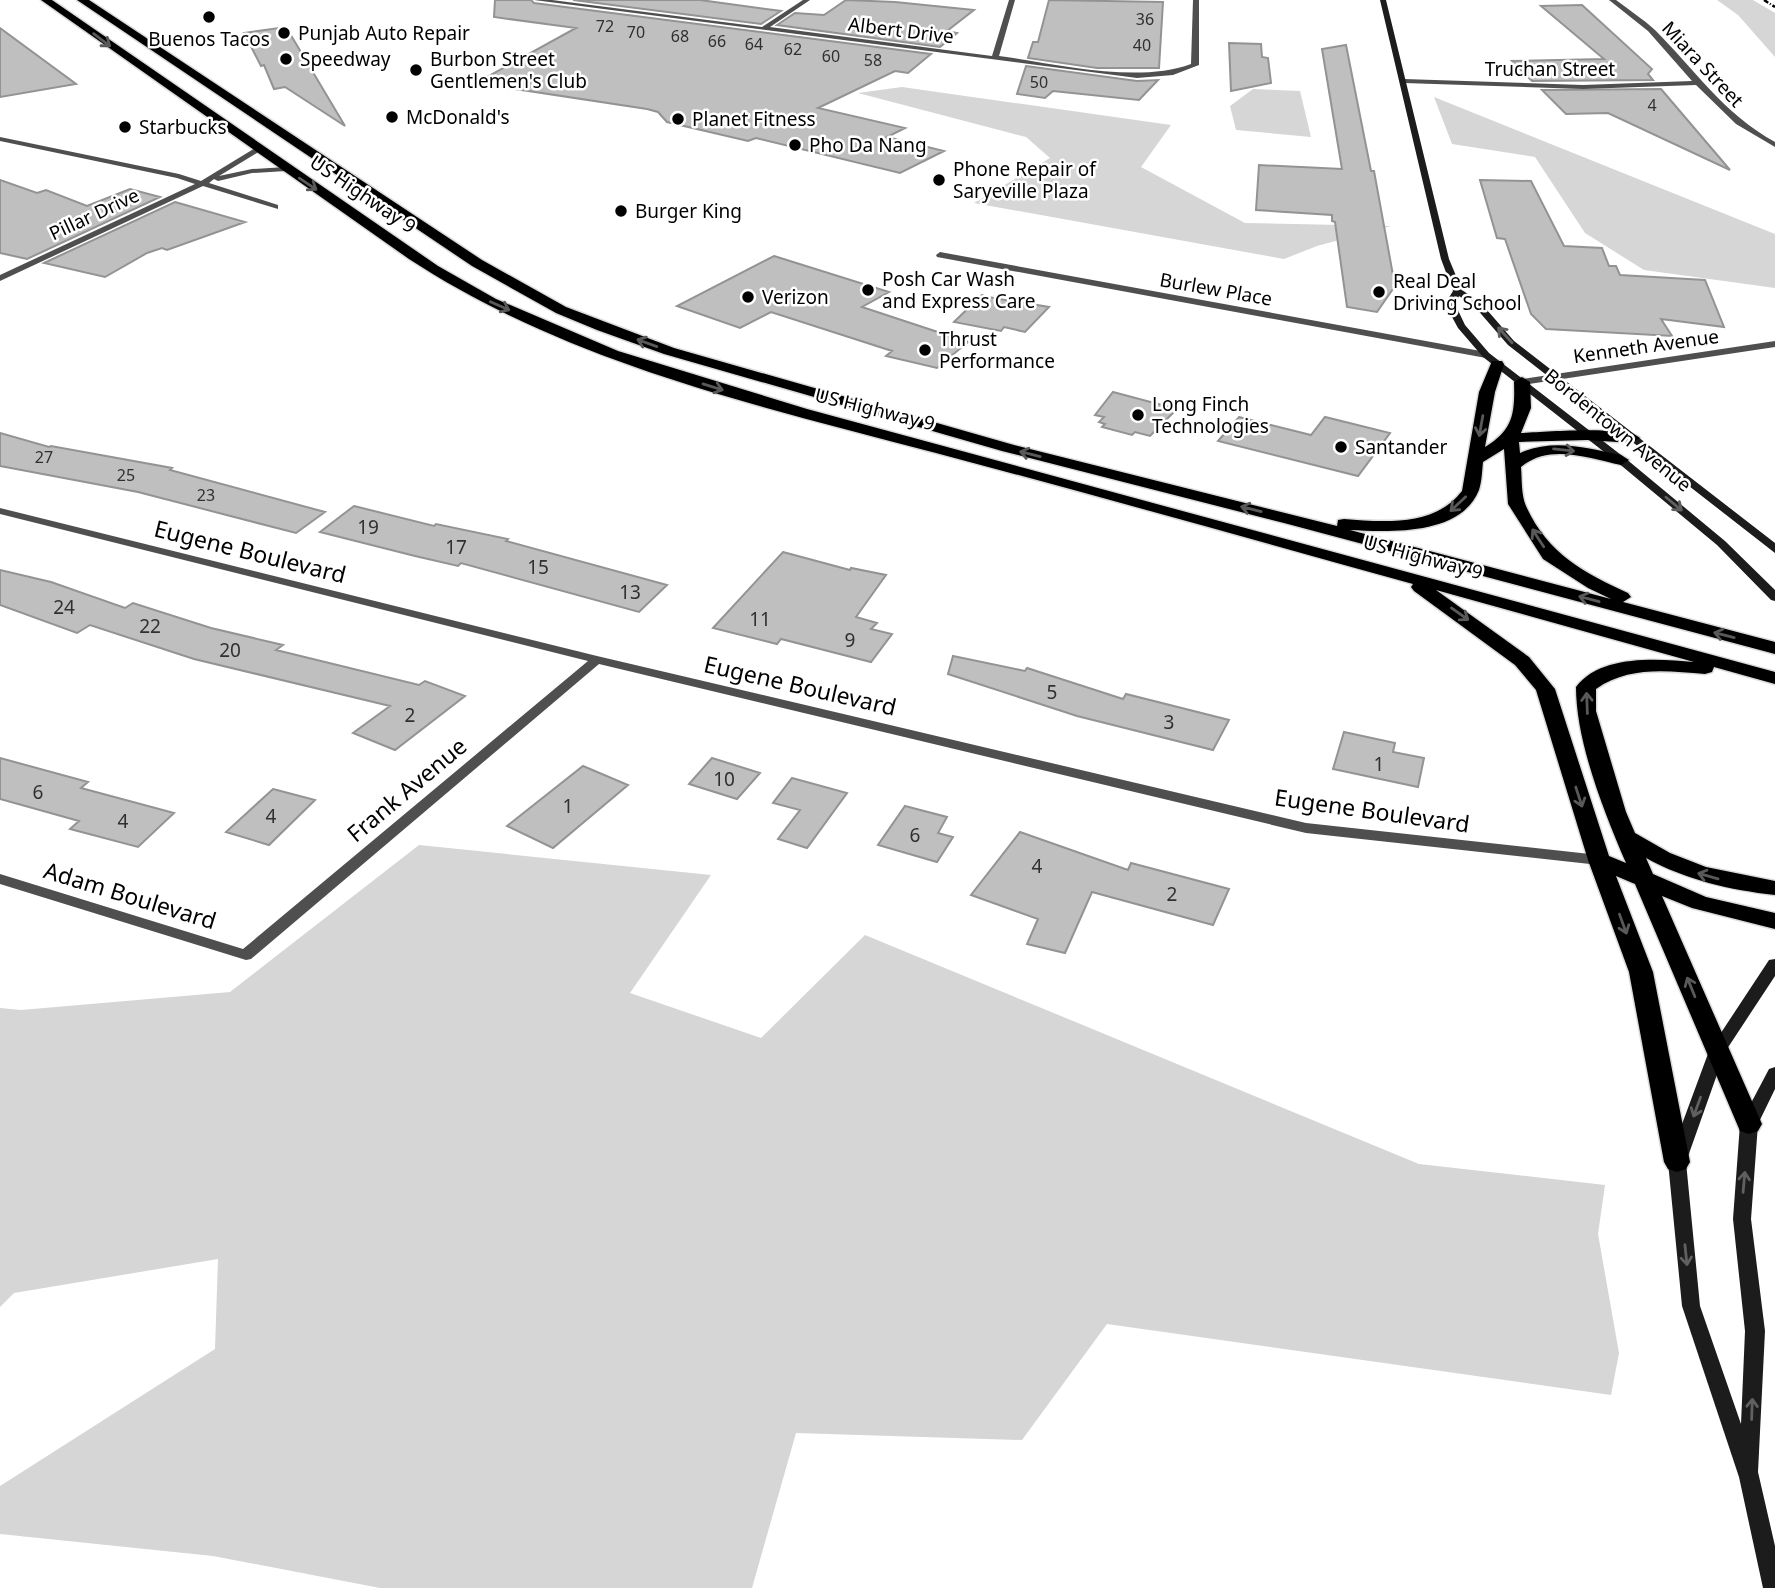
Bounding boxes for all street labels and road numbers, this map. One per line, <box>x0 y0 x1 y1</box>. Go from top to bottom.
street label: Albert Drive <box>847 11 955 49</box>
street label: Miara Street <box>1656 15 1750 113</box>
street label: Truchan Street <box>1485 56 1615 82</box>
street label: US Highway 9 <box>305 149 421 239</box>
street label: Pillar Drive <box>45 182 143 246</box>
street label: Burlew Place <box>1158 266 1274 312</box>
street label: Kenneth Avenue <box>1571 323 1721 369</box>
street label: Bordentown Avenue <box>1539 363 1697 497</box>
street label: US Highway 9 <box>812 382 938 436</box>
street label: Eugene Boulevard <box>151 512 349 590</box>
street label: US Highway 9 <box>1360 529 1486 585</box>
street label: Eugene Boulevard <box>701 647 900 723</box>
street label: Frank Avenue <box>340 730 473 849</box>
street label: Eugene Boulevard <box>1273 780 1472 840</box>
street label: Adam Boulevard <box>40 854 220 936</box>

